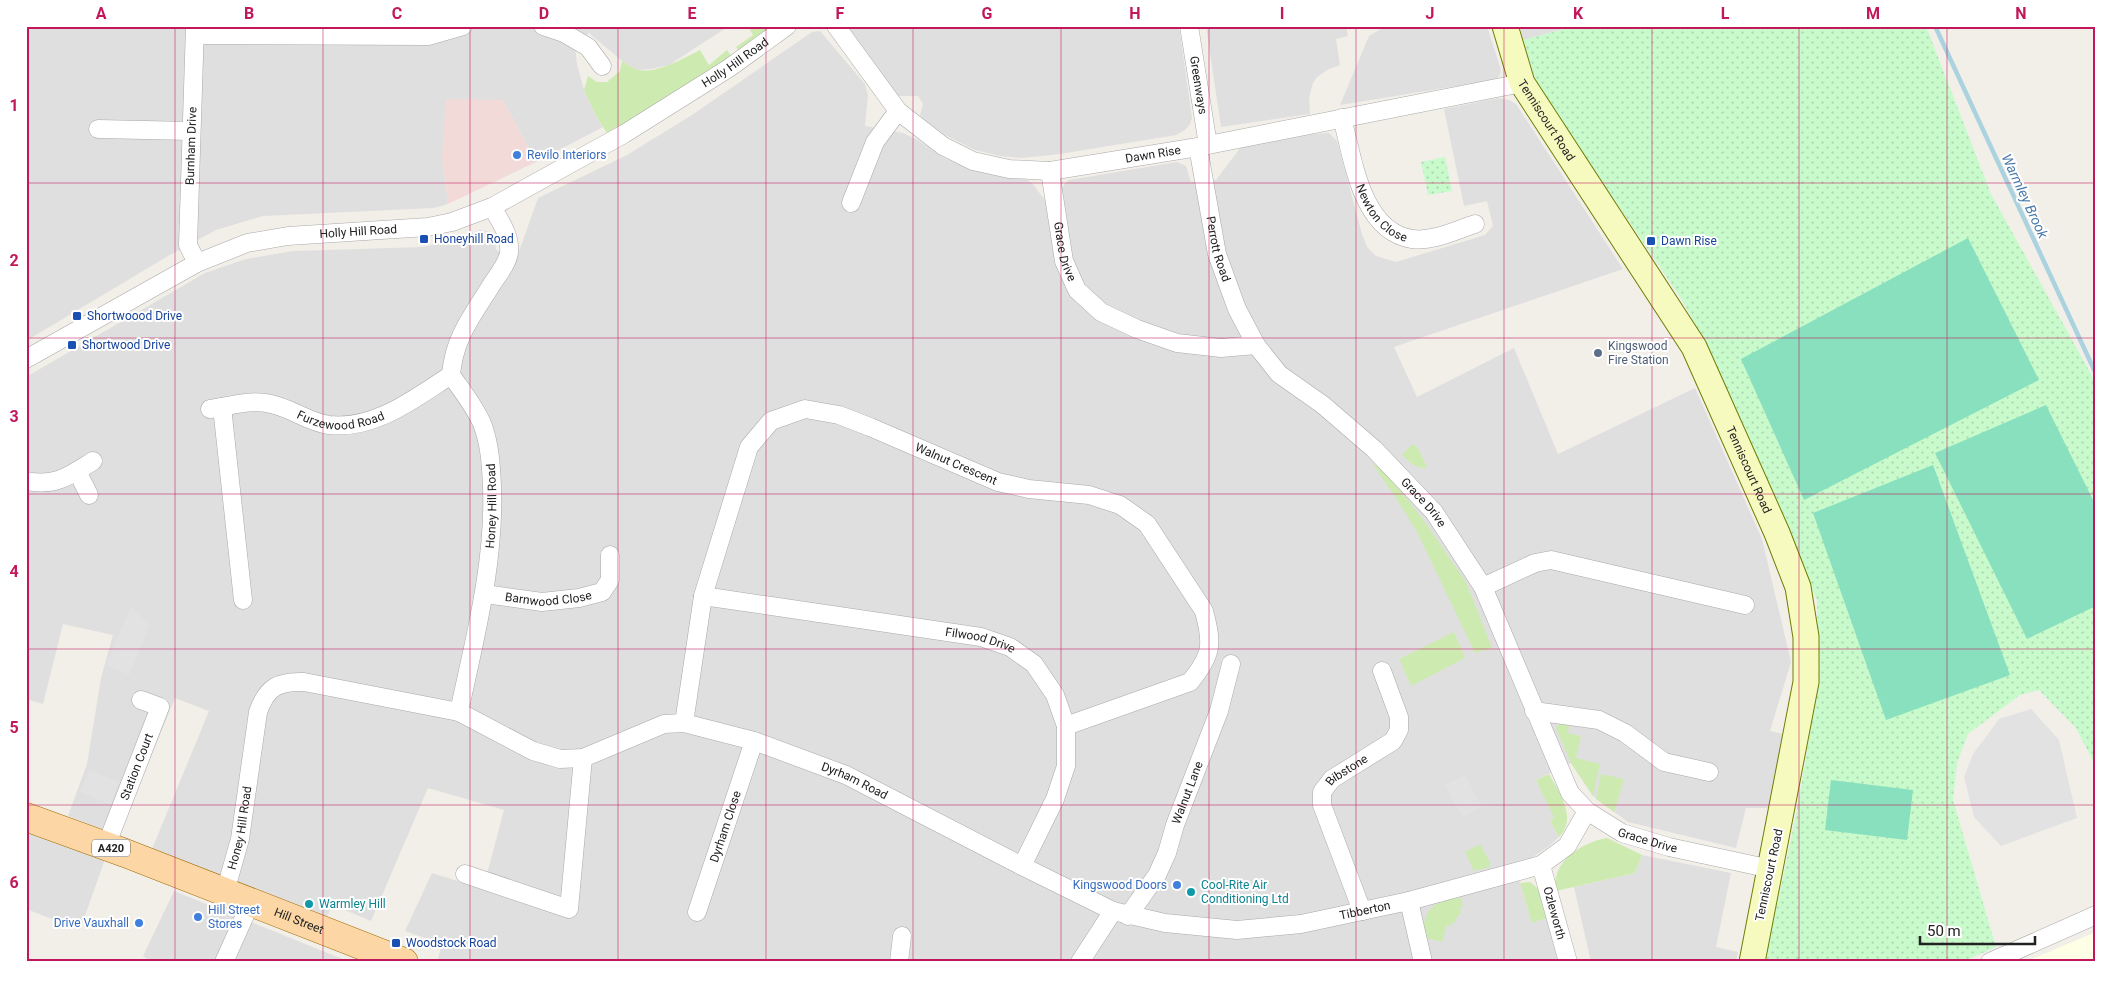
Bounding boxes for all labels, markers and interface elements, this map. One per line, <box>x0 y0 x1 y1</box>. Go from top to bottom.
text: A <box>96 4 107 23</box>
text: B <box>244 4 254 23</box>
text: C <box>392 4 402 23</box>
text: D <box>539 4 549 23</box>
text: E <box>688 4 697 23</box>
text: F <box>836 4 845 23</box>
text: G <box>982 4 993 23</box>
text: H <box>1129 4 1141 23</box>
text: I <box>1280 4 1284 23</box>
text: J <box>1426 4 1434 23</box>
text: K <box>1573 4 1584 23</box>
text: L <box>1721 4 1730 23</box>
text: M <box>1866 4 1880 23</box>
text: N <box>2015 4 2027 23</box>
street label: Holly Hill Road <box>699 35 771 90</box>
street label: Greenways <box>1187 55 1210 115</box>
street label: Tenniscourt Road <box>1515 77 1578 163</box>
text: 1 <box>9 96 19 115</box>
street label: Burnham Drive <box>183 107 199 185</box>
street label: Dawn Rise <box>1124 143 1182 166</box>
place label: Revilo Interiors <box>527 148 606 162</box>
marker: Revilo Interiors <box>511 149 523 161</box>
water label: Warmley Brook <box>1998 151 2052 242</box>
street label: Newton Close <box>1353 182 1409 245</box>
street label: Perrott Road <box>1203 215 1233 284</box>
street label: Grace Drive <box>1051 221 1079 283</box>
street label: Holly Hill Road <box>319 222 398 241</box>
place label: Honeyhill Road <box>434 232 514 246</box>
marker: Honeyhill Road <box>418 233 430 245</box>
place label: Dawn Rise <box>1661 234 1717 248</box>
marker: Dawn Rise <box>1645 235 1657 247</box>
text: 2 <box>9 251 19 270</box>
place label: Shortwoood Drive <box>87 309 182 323</box>
marker: Shortwoood Drive <box>71 310 83 322</box>
place label: Shortwood Drive <box>82 338 170 352</box>
marker: Shortwood Drive <box>66 339 78 351</box>
place label: Kingswood Fire Station <box>1608 339 1669 367</box>
marker: Kingswood Fire Station <box>1592 347 1604 359</box>
text: 3 <box>9 407 19 426</box>
street label: Furzewood Road <box>295 408 386 433</box>
street label: Tenniscourt Road <box>1723 424 1774 516</box>
street label: Walnut Crescent <box>913 440 999 488</box>
street label: Honey Hill Road <box>483 463 499 549</box>
street label: Grace Drive <box>1398 475 1449 530</box>
text: 4 <box>9 562 19 581</box>
street label: Barnwood Close <box>504 588 593 609</box>
street label: Filwood Drive <box>944 625 1018 656</box>
text: 5 <box>9 718 19 737</box>
street label: Station Court <box>117 731 156 802</box>
street label: Bibstone <box>1323 751 1370 788</box>
street label: Dyrham Road <box>819 759 890 802</box>
street label: Walnut Lane <box>1169 759 1206 826</box>
street label: Honey Hill Road <box>225 785 254 871</box>
street label: Dyrham Close <box>707 789 744 864</box>
street label: Grace Drive <box>1616 825 1678 856</box>
street label: Tenniscourt Road <box>1752 828 1786 922</box>
road number: A420 <box>92 840 130 856</box>
text: 6 <box>9 873 19 892</box>
place label: Kingswood Doors <box>1073 878 1167 892</box>
place label: Cool-Rite Air Conditioning Ltd <box>1201 878 1289 906</box>
marker: Kingswood Doors <box>1171 879 1183 891</box>
street label: Ozleworth <box>1540 885 1568 941</box>
marker: Cool-Rite Air Conditioning Ltd <box>1185 886 1197 898</box>
place label: Warmley Hill <box>319 897 386 911</box>
marker: Warmley Hill <box>303 898 315 910</box>
street label: Tibberton <box>1338 898 1392 923</box>
place label: Hill Street Stores <box>208 903 260 931</box>
street label: Hill Street <box>272 905 326 937</box>
marker: Hill Street Stores <box>192 911 204 923</box>
scale bar <box>1920 913 2034 945</box>
place label: Drive Vauxhall <box>54 916 129 930</box>
marker: Drive Vauxhall <box>133 917 145 929</box>
text: 50 m <box>1927 922 1961 940</box>
place label: Woodstock Road <box>406 936 497 950</box>
marker: Woodstock Road <box>390 937 402 949</box>

